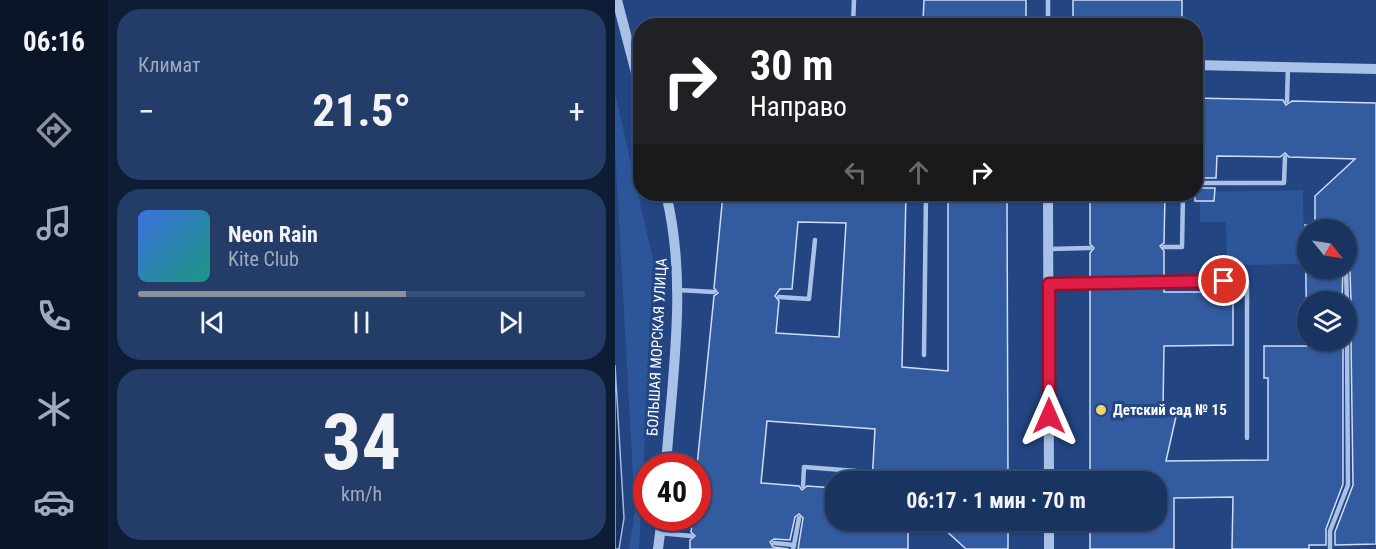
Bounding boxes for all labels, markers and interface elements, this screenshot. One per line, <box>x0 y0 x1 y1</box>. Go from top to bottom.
text: 06:16 <box>23 26 85 58</box>
text: 30 m <box>750 41 833 90</box>
icon: right <box>651 42 729 120</box>
text: Климат <box>138 53 200 77</box>
text: 21.5° <box>312 84 411 137</box>
text: Направо <box>750 91 847 123</box>
text: − <box>138 92 155 131</box>
text: + <box>569 92 585 131</box>
icon: directions <box>33 109 75 151</box>
icon: left <box>839 156 872 189</box>
icon: ahead <box>902 156 935 189</box>
icon: right <box>965 156 998 189</box>
icon: music <box>33 202 75 244</box>
north arrow <box>1297 219 1357 279</box>
map controls <box>1297 219 1357 351</box>
text: Neon Rain <box>228 222 318 247</box>
text: Kite Club <box>228 247 299 271</box>
pin <box>1198 255 1249 306</box>
street label: БОЛЬШАЯ МОРСКАЯ УЛИЦА <box>643 257 671 436</box>
icon: arrive <box>1207 264 1240 297</box>
button: layers <box>1297 291 1357 351</box>
icon: phone <box>33 295 75 337</box>
icon: previous <box>196 306 229 339</box>
icon: pause <box>345 306 378 339</box>
icon: next <box>494 306 527 339</box>
position arrow <box>1017 384 1081 448</box>
icon: climate <box>33 388 75 430</box>
text: 34 <box>322 397 401 488</box>
place label: Детский сад № 15 <box>1113 401 1227 419</box>
marker: Детский сад № 15 <box>1094 403 1108 417</box>
speed limit sign: 40 <box>633 453 711 531</box>
icon: car <box>33 481 75 523</box>
text: km/h <box>341 482 382 506</box>
text: 06:17 · 1 мин · 70 m <box>906 488 1086 513</box>

